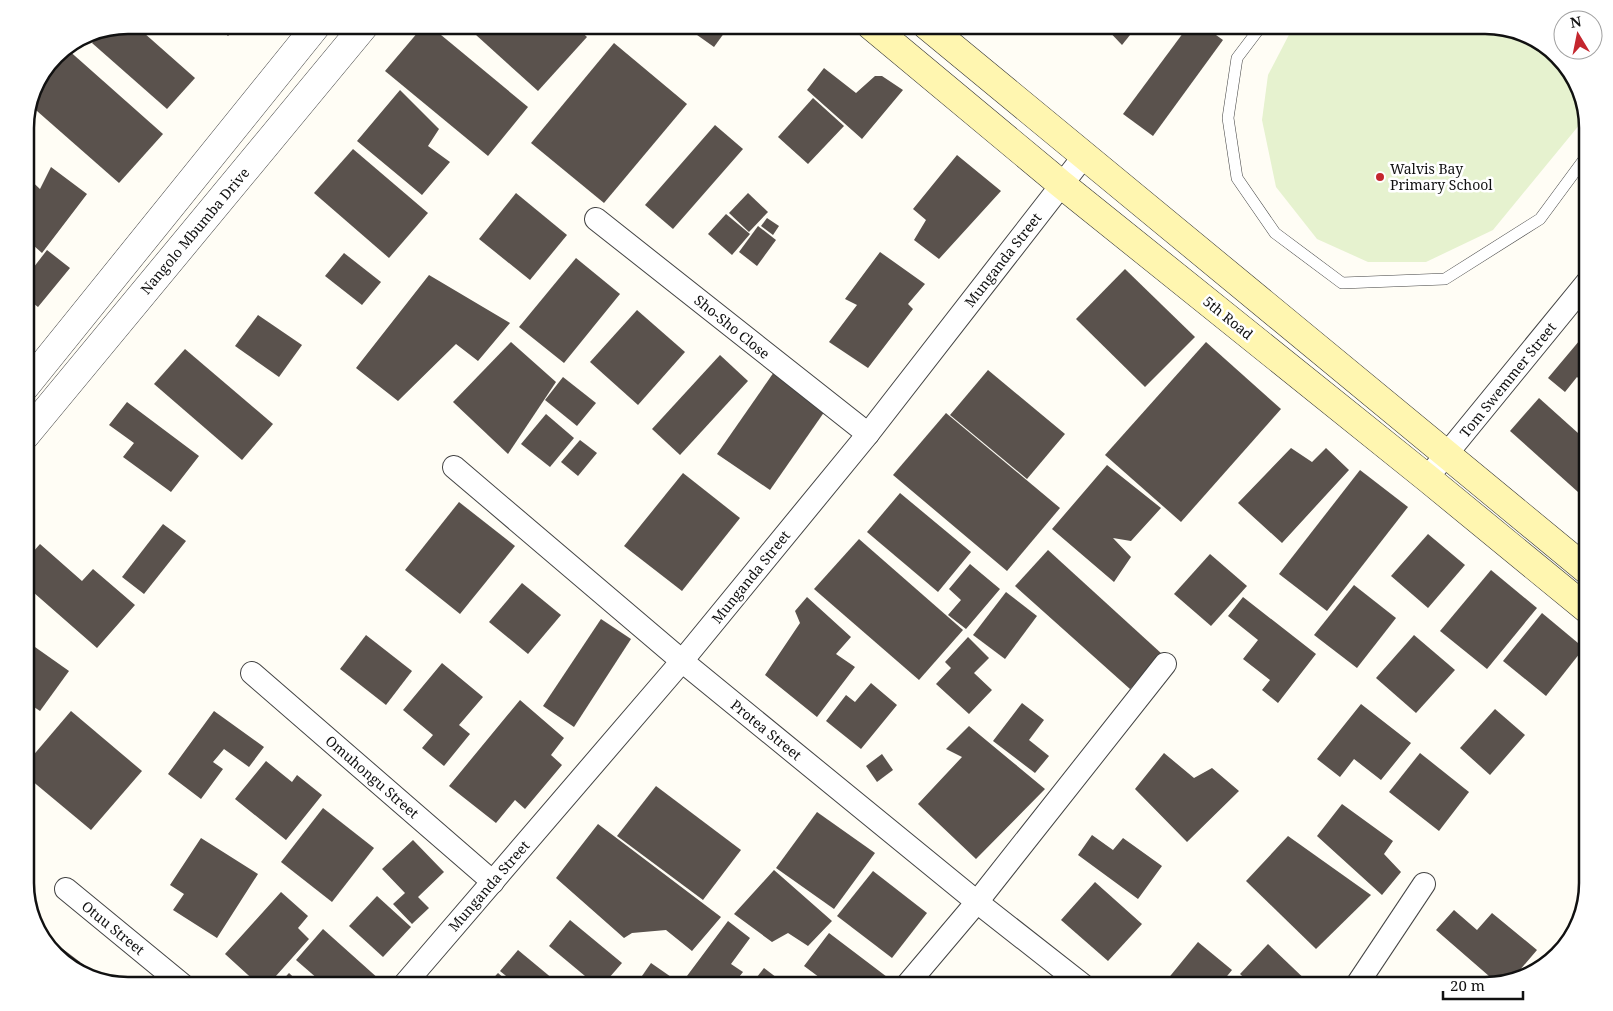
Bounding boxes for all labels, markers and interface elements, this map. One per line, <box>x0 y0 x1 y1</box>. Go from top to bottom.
north arrow <box>1553 10 1603 60</box>
text: N <box>1569 11 1583 32</box>
place label: Walvis Bay Primary School <box>1390 159 1493 194</box>
street label: Nangolo Mbumba Drive <box>136 163 253 298</box>
marker: Walvis Bay Primary School <box>1374 171 1386 183</box>
street label: Munganda Street <box>960 209 1045 311</box>
street label: Sho-Sho Close <box>691 290 774 363</box>
street label: 5th Road <box>1199 292 1258 344</box>
street label: Tom Swemmer Street <box>1455 318 1560 441</box>
street label: Munganda Street <box>707 526 794 627</box>
street label: Protea Street <box>727 695 806 764</box>
street label: Omuhongu Street <box>322 731 423 822</box>
street label: Munganda Street <box>444 836 533 935</box>
street label: Otuu Street <box>78 896 149 959</box>
scale bar <box>1443 968 1523 1000</box>
text: 20 m <box>1450 975 1485 995</box>

